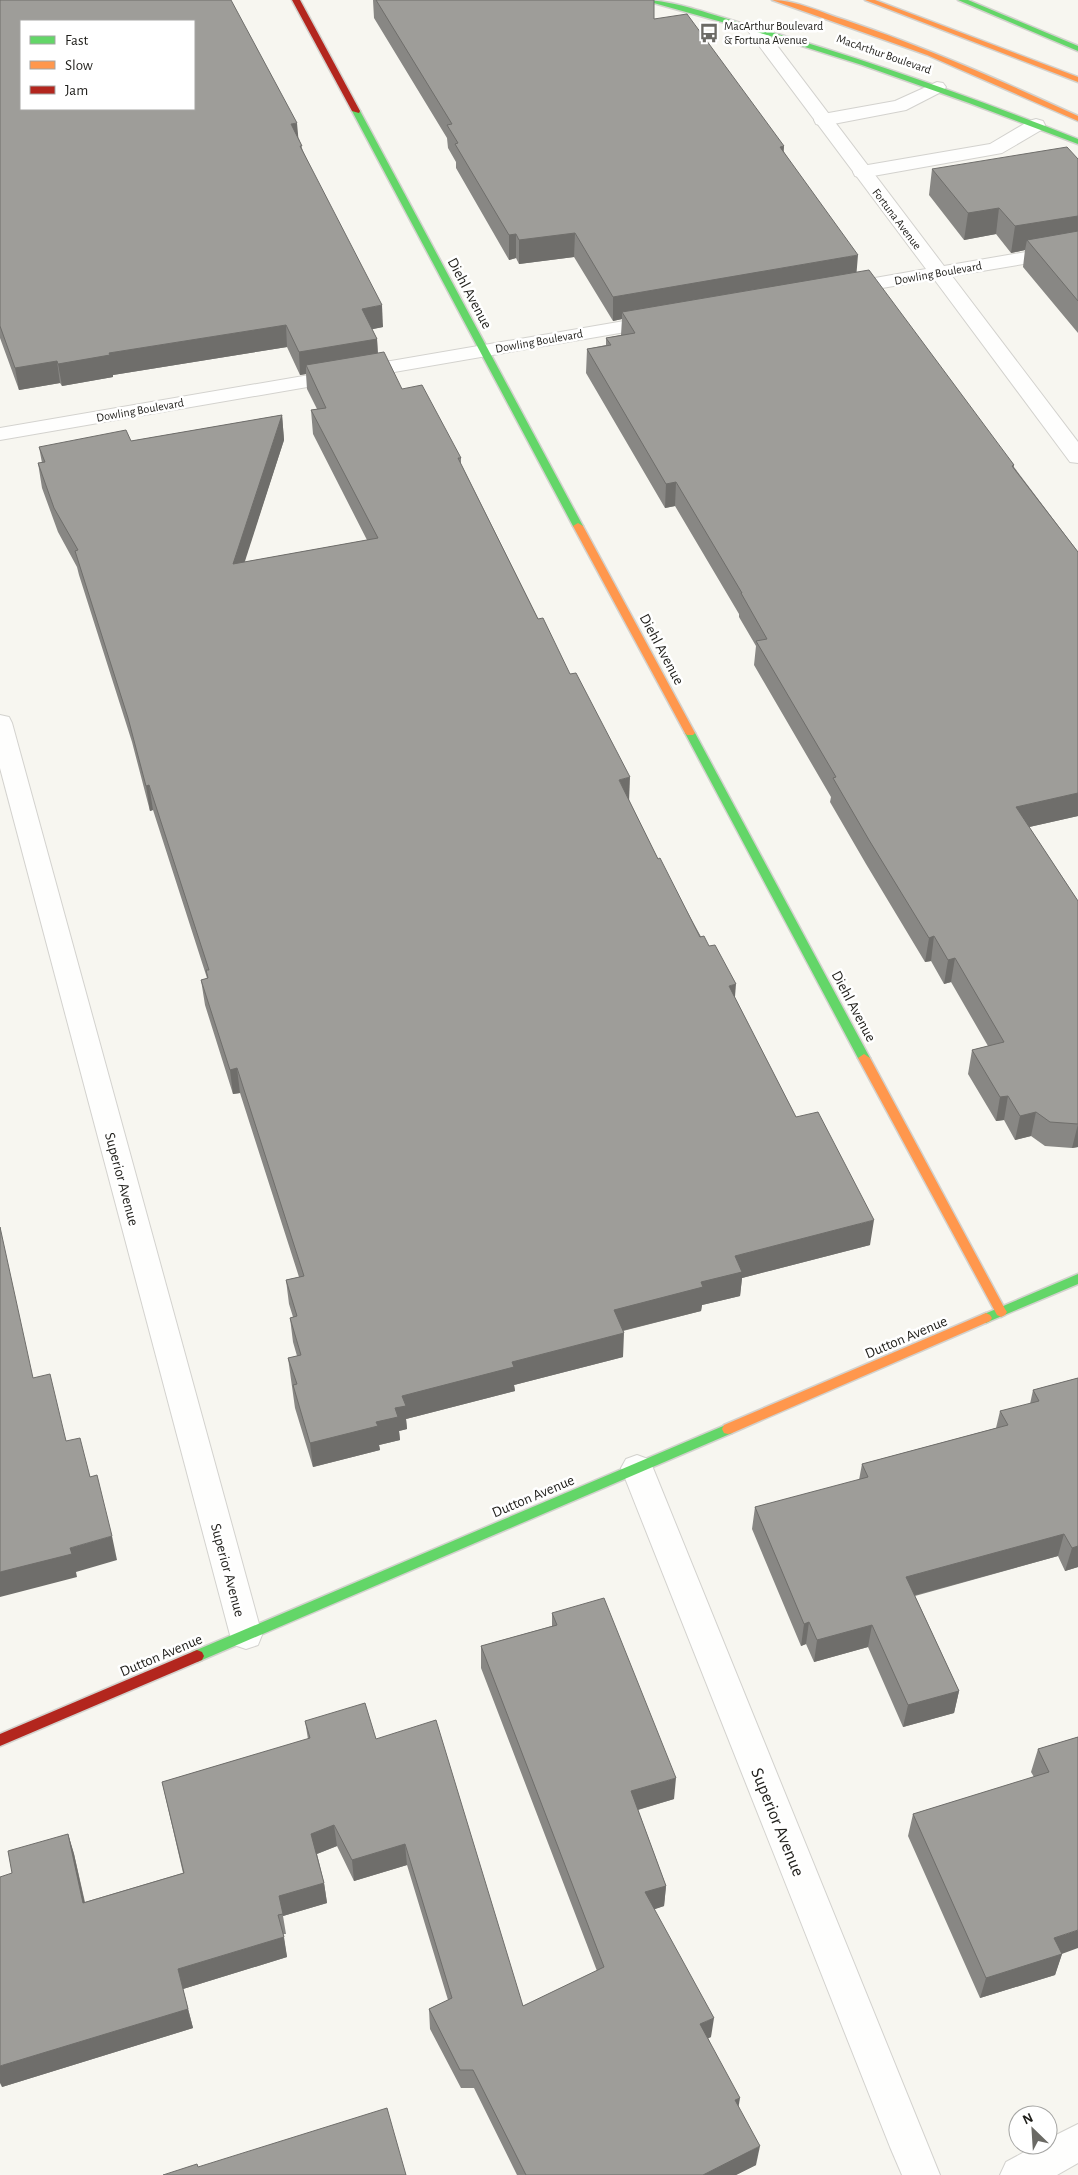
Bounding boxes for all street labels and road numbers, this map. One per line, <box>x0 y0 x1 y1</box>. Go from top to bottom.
street label: MacArthur Boulevard <box>835 32 933 76</box>
street label: Fortuna Avenue <box>870 186 924 252</box>
street label: Diehl Avenue <box>445 255 495 331</box>
street label: Dowling Boulevard <box>893 259 983 287</box>
street label: Dowling Boulevard <box>494 327 584 355</box>
street label: Dowling Boulevard <box>95 396 185 424</box>
street label: Diehl Avenue <box>637 611 687 687</box>
street label: Diehl Avenue <box>829 968 879 1044</box>
street label: Superior Avenue <box>102 1131 141 1228</box>
street label: Dutton Avenue <box>863 1313 950 1362</box>
street label: Dutton Avenue <box>490 1472 577 1521</box>
street label: Superior Avenue <box>208 1522 247 1619</box>
street label: Dutton Avenue <box>118 1631 205 1680</box>
street label: Superior Avenue <box>747 1766 807 1879</box>

